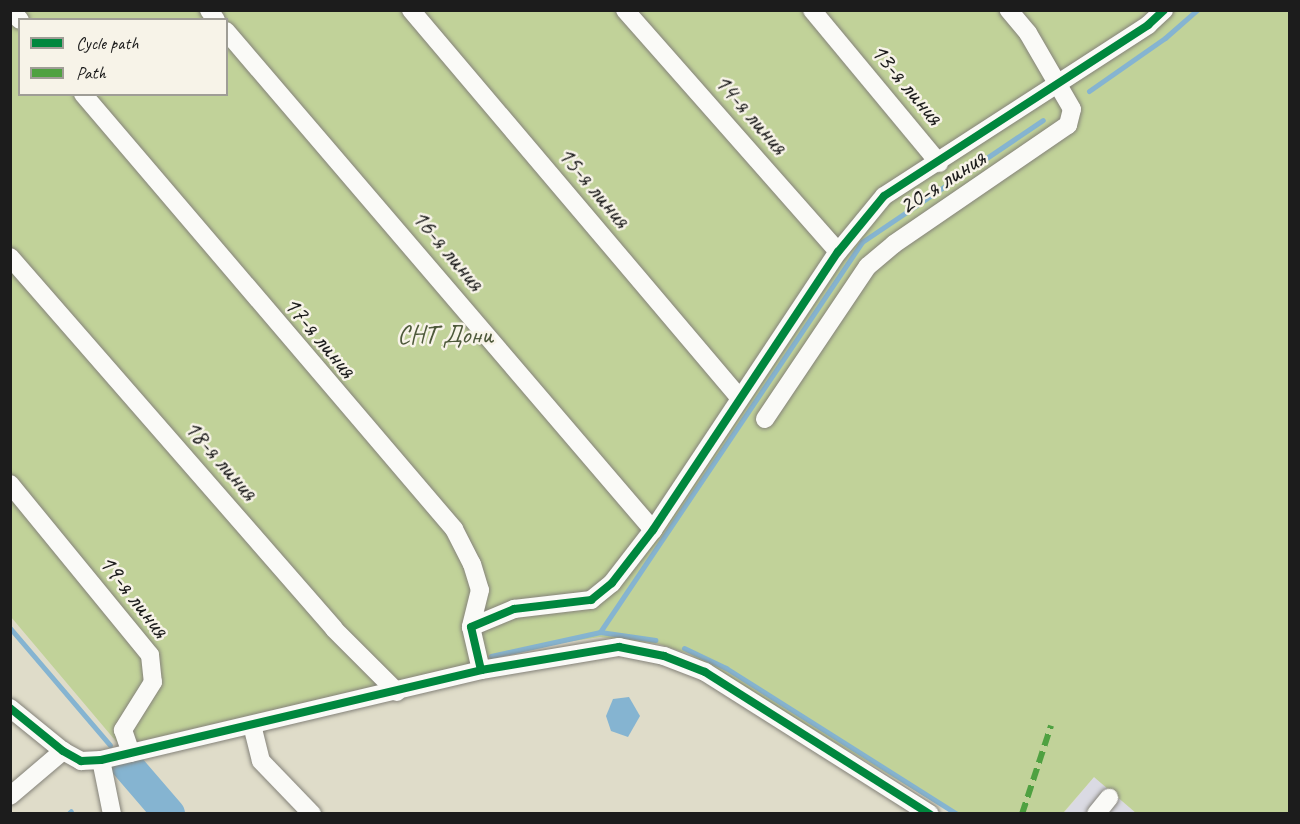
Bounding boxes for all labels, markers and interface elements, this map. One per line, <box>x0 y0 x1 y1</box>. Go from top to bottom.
legend <box>18 18 228 96</box>
text: Cycle path <box>76 32 138 54</box>
street label: 13-я линия <box>864 37 950 131</box>
text: Path <box>76 62 106 84</box>
street label: 14-я линия <box>707 67 795 161</box>
street label: 15-я линия <box>551 140 637 234</box>
street label: 20-я линия <box>893 142 991 222</box>
street label: 16-я линия <box>405 203 491 297</box>
street label: 17-я линия <box>277 290 363 384</box>
park label: СНТ Дони <box>397 319 493 351</box>
street label: 18-я линия <box>177 413 265 507</box>
street label: 19-я линия <box>92 548 176 644</box>

